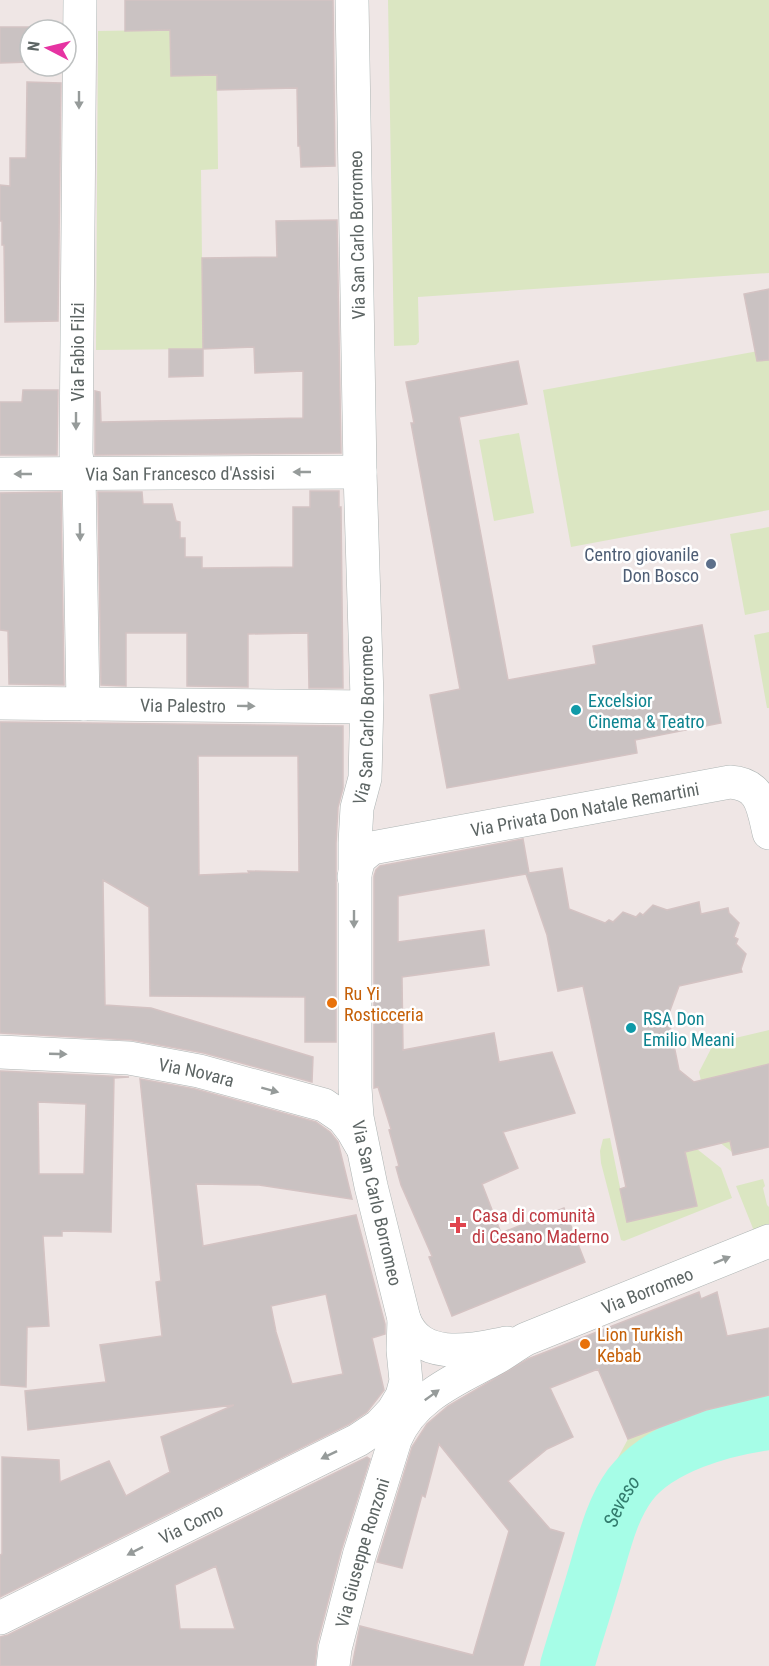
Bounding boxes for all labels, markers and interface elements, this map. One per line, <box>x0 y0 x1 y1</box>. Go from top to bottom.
north arrow <box>18 18 78 78</box>
text: N <box>24 40 44 52</box>
one-way arrow <box>74 91 84 110</box>
street label: Via San Carlo Borromeo <box>345 150 369 320</box>
street label: Via Fabio Filzi <box>67 302 88 402</box>
one-way arrow <box>71 412 81 431</box>
street label: Via San Francesco d'Assisi <box>85 462 275 484</box>
one-way arrow <box>292 468 311 477</box>
one-way arrow <box>13 469 32 479</box>
one-way arrow <box>75 523 84 542</box>
place label: Centro giovanile Don Bosco <box>584 544 699 586</box>
marker: Centro giovanile Don Bosco <box>704 557 718 571</box>
street label: Via San Carlo Borromeo <box>348 635 378 807</box>
place label: Excelsior Cinema & Teatro <box>588 690 705 732</box>
street label: Via Palestro <box>140 694 226 716</box>
one-way arrow <box>237 701 256 711</box>
marker: Excelsior Cinema & Teatro <box>569 703 583 717</box>
street label: Via Privata Don Natale Remartini <box>469 777 701 840</box>
one-way arrow <box>349 909 359 928</box>
place label: Ru Yi Rosticceria <box>344 983 424 1025</box>
marker: Ru Yi Rosticceria <box>325 996 339 1010</box>
place label: RSA Don Emilio Meani <box>643 1008 735 1050</box>
marker: RSA Don Emilio Meani <box>624 1021 638 1035</box>
one-way arrow <box>49 1050 68 1059</box>
street label: Via Novara <box>157 1053 237 1091</box>
one-way arrow <box>261 1086 280 1096</box>
street label: Via San Carlo Borromeo <box>348 1118 406 1288</box>
place label: Casa di comunità di Cesano Maderno <box>472 1205 609 1247</box>
marker: Casa di comunità di Cesano Maderno <box>449 1216 467 1234</box>
one-way arrow <box>713 1255 731 1265</box>
street label: Via Borromeo <box>598 1262 696 1318</box>
place label: Lion Turkish Kebab <box>597 1324 683 1366</box>
marker: Lion Turkish Kebab <box>578 1337 592 1351</box>
one-way arrow <box>423 1389 439 1401</box>
one-way arrow <box>321 1450 338 1460</box>
water label: Seveso <box>598 1470 645 1530</box>
street label: Via Giuseppe Ronzoni <box>330 1475 393 1630</box>
street label: Via Como <box>155 1498 226 1548</box>
one-way arrow <box>127 1546 144 1556</box>

